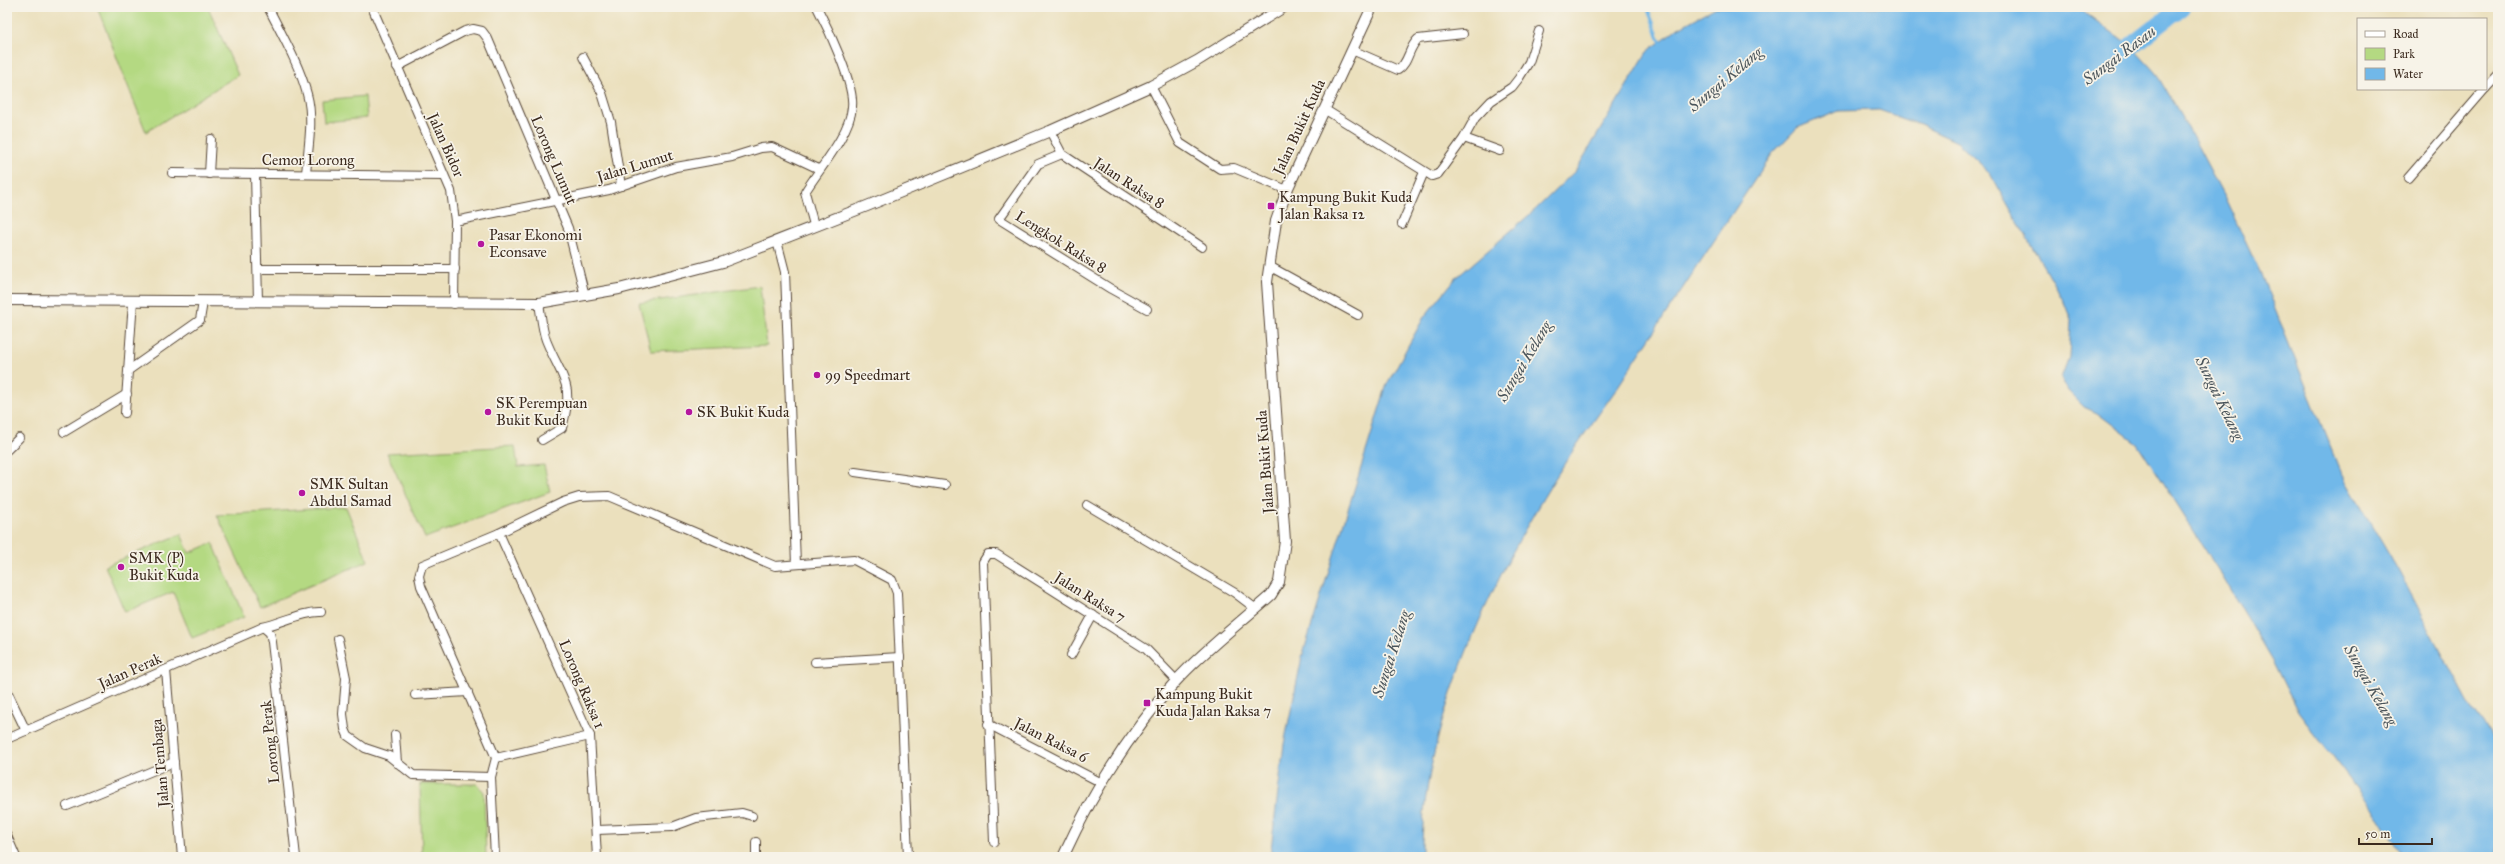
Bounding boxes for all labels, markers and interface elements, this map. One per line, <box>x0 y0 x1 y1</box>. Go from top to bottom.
legend <box>2357 18 2487 90</box>
water label: Sungai Rasau <box>2078 21 2159 89</box>
text: Road <box>2393 27 2419 41</box>
water label: Sungai Kelang <box>1683 42 1767 116</box>
text: Park <box>2393 47 2415 61</box>
text: Water <box>2393 67 2423 81</box>
street label: Jalan Bukit Kuda <box>1268 76 1330 180</box>
street label: Jalan Bidor <box>422 108 468 181</box>
street label: Lorong Lumut <box>527 113 581 208</box>
street label: Jalan Lumut <box>593 146 676 188</box>
street label: Cemor Lorong <box>262 151 355 169</box>
street label: Jalan Raksa 8 <box>1088 152 1168 213</box>
place label: Kampung Bukit Kuda Jalan Raksa 12 <box>1277 188 1413 224</box>
marker: Kampung Bukit Kuda Jalan Raksa 12 <box>1266 201 1276 211</box>
street label: Lengkok Raksa 8 <box>1012 207 1110 277</box>
place label: Pasar Ekonomi Econsave <box>489 226 582 261</box>
marker: Pasar Ekonomi Econsave <box>476 239 486 249</box>
water label: Sungai Kelang <box>1492 316 1556 406</box>
water label: Sungai Kelang <box>2191 352 2249 444</box>
place label: 99 Speedmart <box>825 366 911 384</box>
marker: 99 Speedmart <box>812 370 822 380</box>
place label: SK Perempuan Bukit Kuda <box>496 394 587 429</box>
place label: SK Bukit Kuda <box>697 403 790 421</box>
marker: SK Perempuan Bukit Kuda <box>483 407 493 417</box>
marker: SK Bukit Kuda <box>684 407 694 417</box>
street label: Jalan Bukit Kuda <box>1252 409 1279 516</box>
place label: SMK Sultan Abdul Samad <box>309 475 392 510</box>
marker: SMK Sultan Abdul Samad <box>297 488 307 498</box>
place label: SMK (P) Bukit Kuda <box>129 549 199 584</box>
marker: SMK (P) Bukit Kuda <box>116 562 126 572</box>
street label: Jalan Raksa 7 <box>1049 567 1129 627</box>
water label: Sungai Kelang <box>1368 607 1414 701</box>
street label: Lorong Raksa 1 <box>555 637 609 731</box>
water label: Sungai Kelang <box>2340 640 2402 730</box>
street label: Jalan Perak <box>94 649 165 695</box>
place label: Kampung Bukit Kuda Jalan Raksa 7 <box>1155 685 1271 721</box>
marker: Kampung Bukit Kuda Jalan Raksa 7 <box>1142 698 1152 708</box>
street label: Lorong Perak <box>257 699 283 785</box>
street label: Jalan Raksa 6 <box>1009 713 1092 768</box>
street label: Jalan Tembaga <box>147 717 174 810</box>
scale bar <box>2359 820 2432 846</box>
text: 50 m <box>2365 827 2390 841</box>

